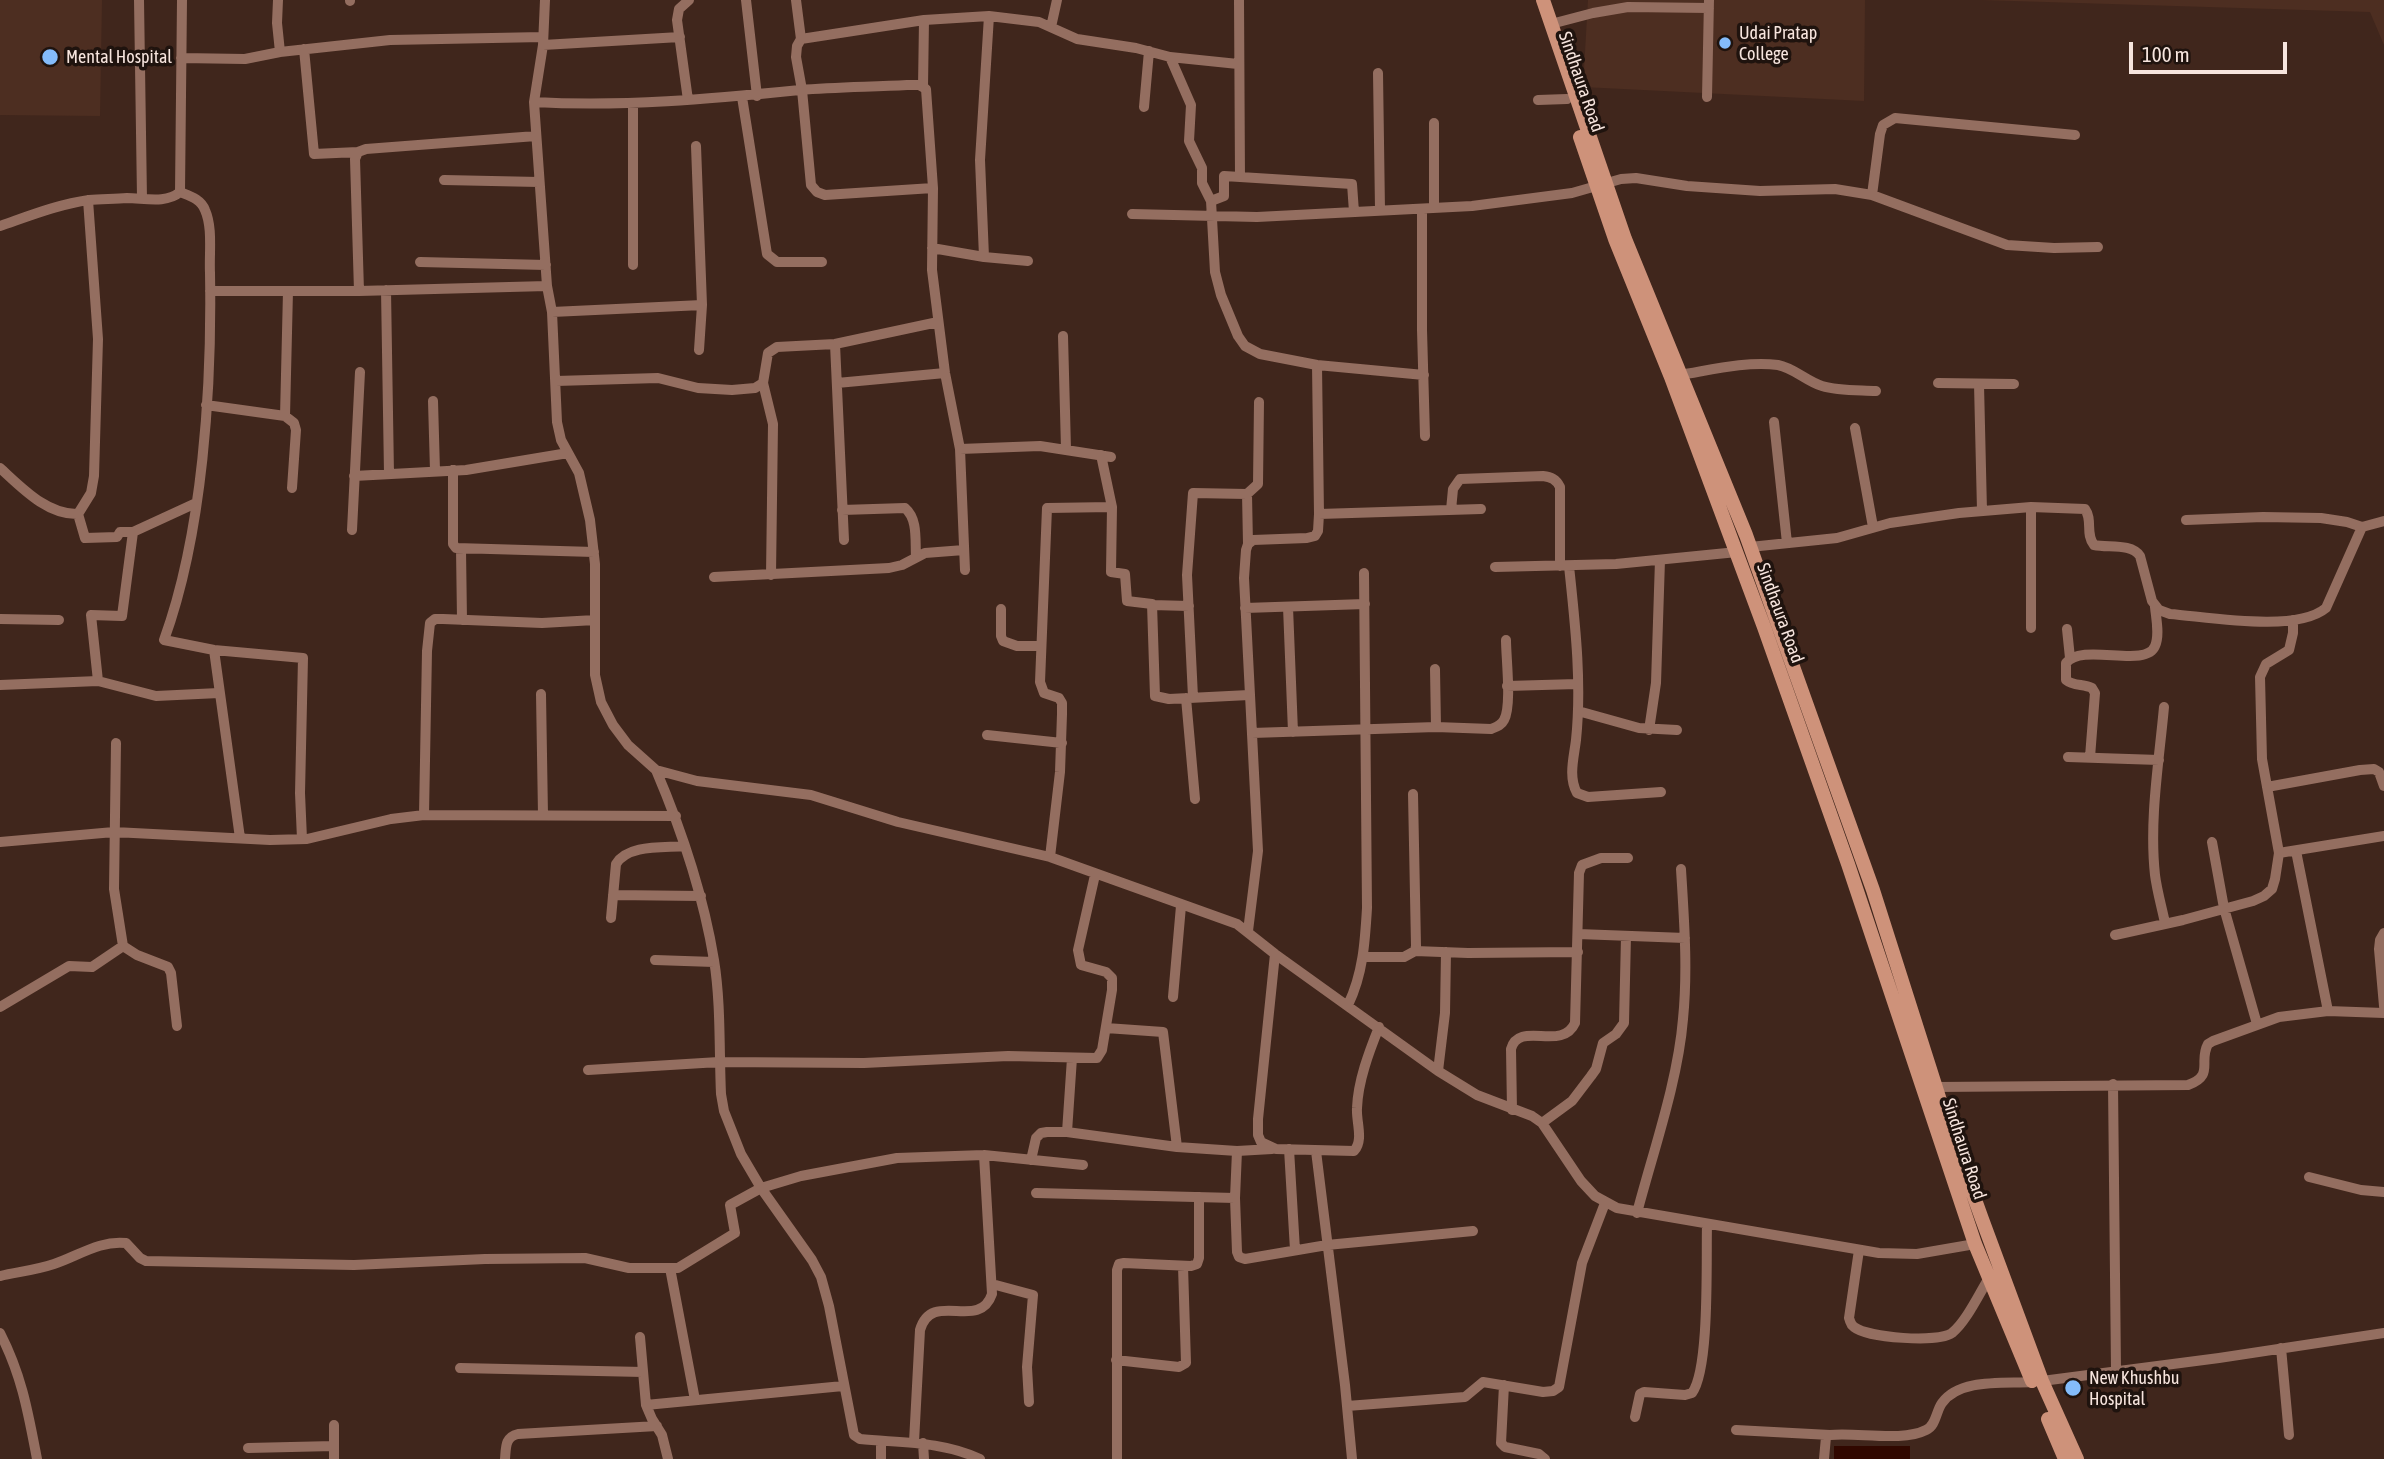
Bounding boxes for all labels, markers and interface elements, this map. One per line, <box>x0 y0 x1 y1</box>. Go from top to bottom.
place label: Udai Pratap College <box>1739 22 1817 64</box>
scale bar <box>2132 28 2290 72</box>
street label: Sindhaura Road <box>1554 29 1608 135</box>
marker: Udai Pratap College <box>1717 35 1733 51</box>
text: 100 m <box>2142 42 2190 66</box>
place label: Mental Hospital <box>66 46 172 68</box>
marker: Mental Hospital <box>40 47 60 67</box>
street label: Sindhaura Road <box>1752 560 1808 666</box>
street label: Sindhaura Road <box>1938 1096 1990 1202</box>
place label: New Khushbu Hospital <box>2089 1367 2179 1410</box>
marker: New Khushbu Hospital <box>2063 1378 2083 1398</box>

